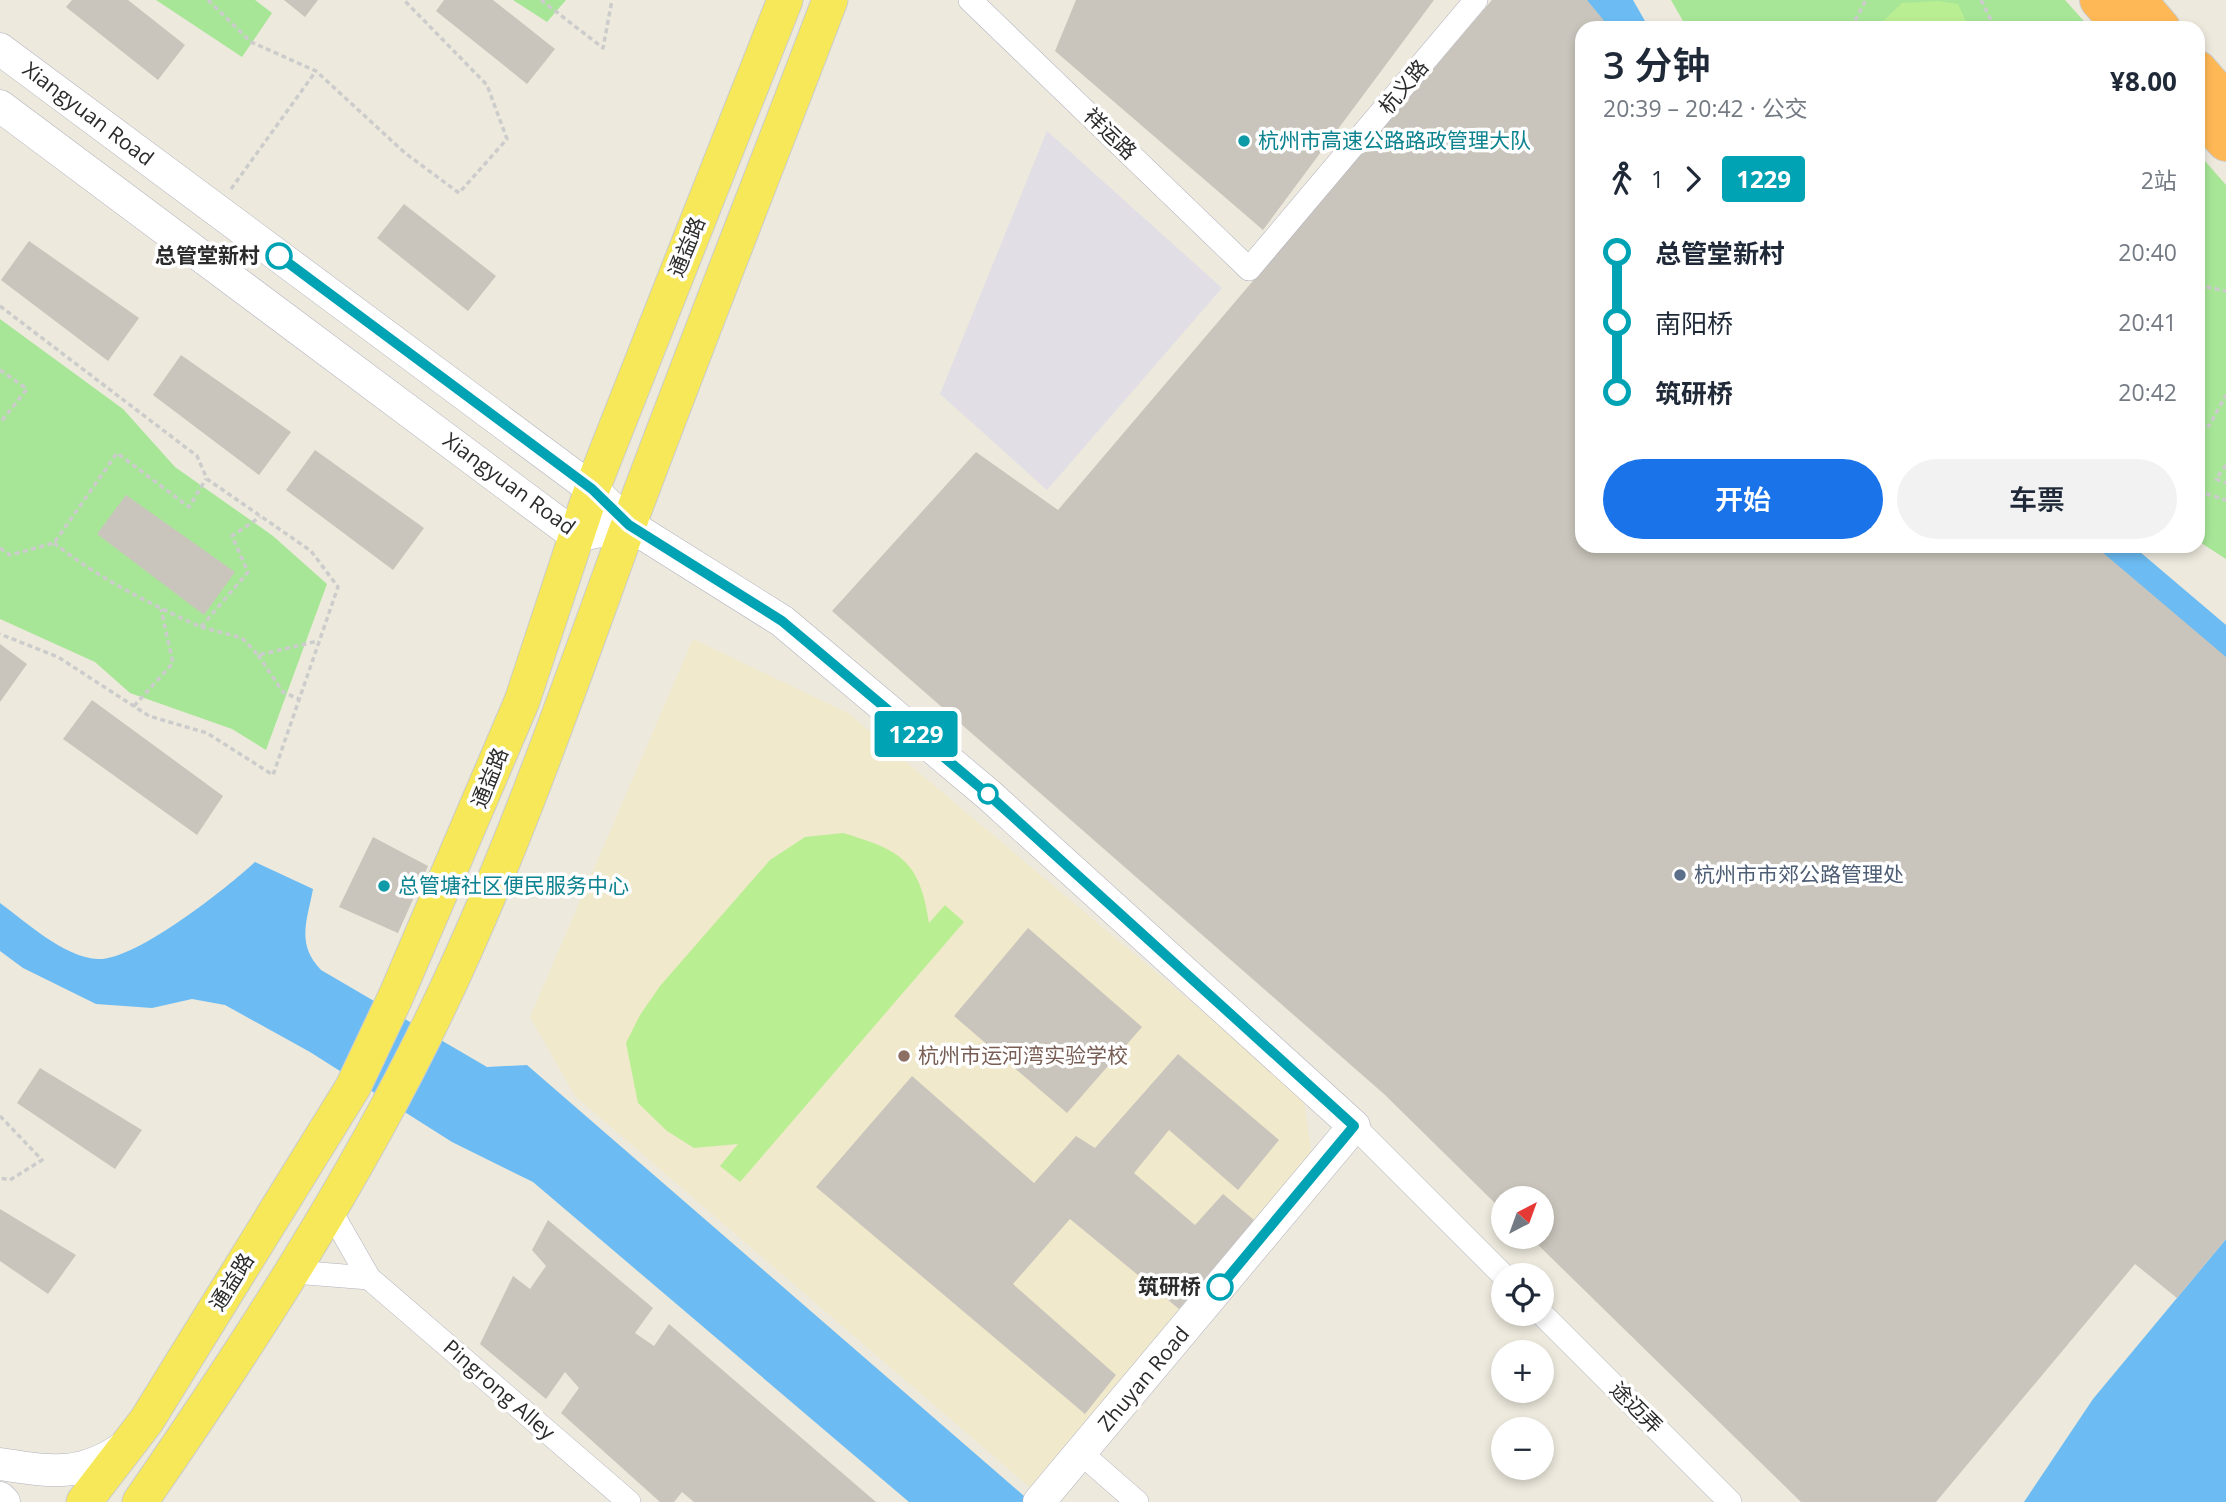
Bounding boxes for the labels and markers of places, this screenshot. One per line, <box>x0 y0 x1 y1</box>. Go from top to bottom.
place label: 杭州市高速公路路政管理大队 <box>1258 126 1531 154</box>
marker: 杭州市高速公路路政管理大队 <box>1236 133 1252 149</box>
place label: 总管堂新村 <box>155 241 260 269</box>
marker: 总管堂新村 <box>266 243 292 269</box>
unlabelled marker <box>978 784 998 804</box>
place label: 杭州市市郊公路管理处 <box>1694 860 1904 888</box>
marker: 杭州市市郊公路管理处 <box>1672 867 1688 883</box>
place label: 总管塘社区便民服务中心 <box>398 871 629 899</box>
marker: 总管塘社区便民服务中心 <box>376 878 392 894</box>
place label: 杭州市运河湾实验学校 <box>918 1041 1128 1069</box>
marker: 杭州市运河湾实验学校 <box>896 1048 912 1064</box>
place label: 筑研桥 <box>1138 1272 1201 1300</box>
marker: 筑研桥 <box>1207 1274 1233 1300</box>

